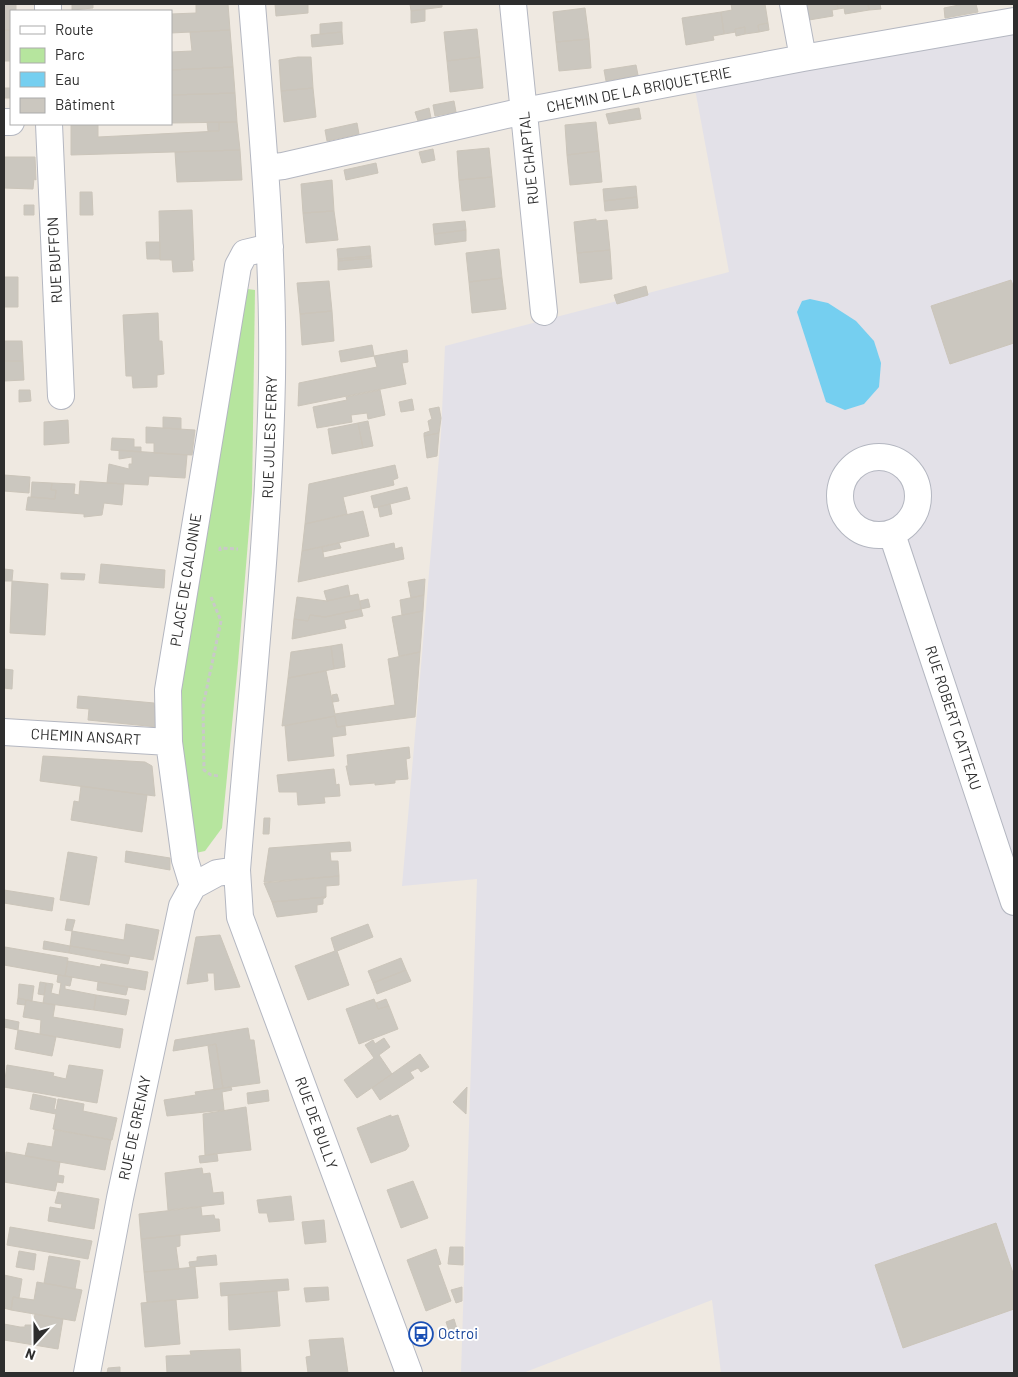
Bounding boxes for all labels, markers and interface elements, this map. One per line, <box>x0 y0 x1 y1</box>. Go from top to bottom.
legend <box>10 10 172 125</box>
text: Route <box>55 20 94 38</box>
text: Parc <box>55 45 85 63</box>
street label: CHEMIN DE LA BRIQUETERIE <box>545 62 733 116</box>
text: Eau <box>55 70 80 88</box>
text: Bâtiment <box>55 95 115 113</box>
street label: RUE CHAPTAL <box>514 111 542 205</box>
street label: RUE BUFFON <box>43 216 65 304</box>
street label: RUE JULES FERRY <box>258 375 280 499</box>
street label: PLACE DE CALONNE <box>166 512 204 648</box>
street label: RUE ROBERT CATTEAU <box>922 643 986 792</box>
street label: CHEMIN ANSART <box>30 724 142 748</box>
street label: RUE DE GRENAY <box>114 1074 154 1182</box>
street label: RUE DE BULLY <box>292 1074 342 1171</box>
north arrow <box>10 1317 60 1367</box>
bus stop icon: Octroi <box>408 1321 434 1347</box>
place label: Octroi <box>438 1324 478 1342</box>
text: N <box>23 1345 38 1364</box>

